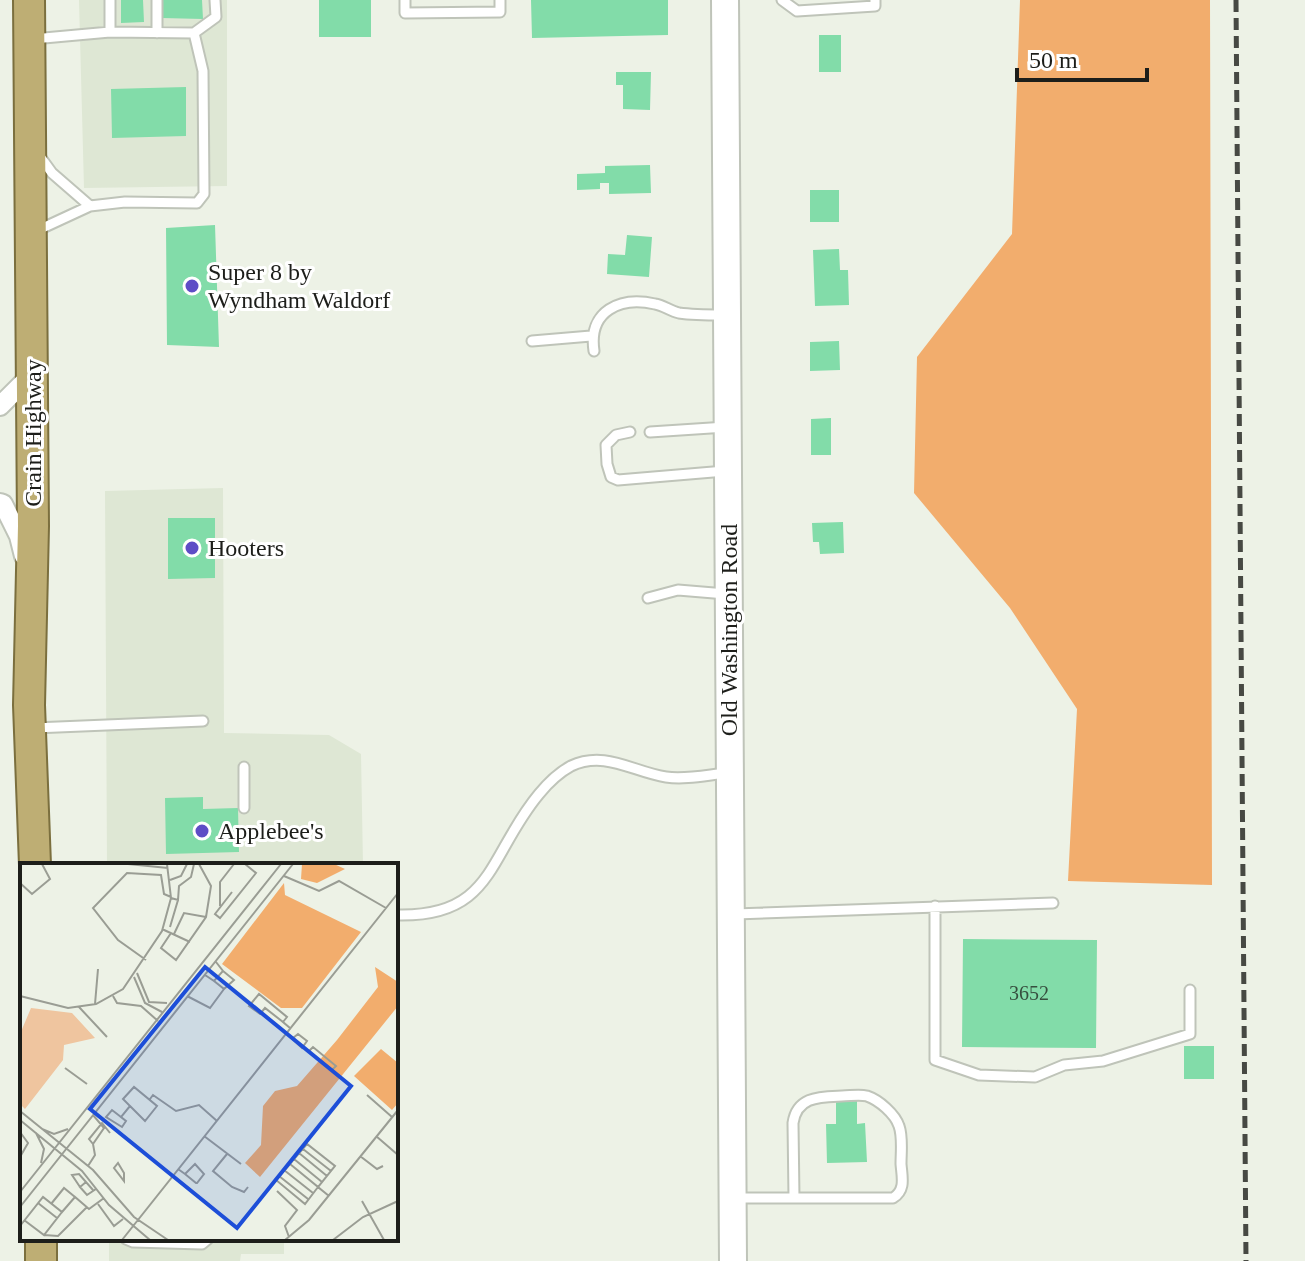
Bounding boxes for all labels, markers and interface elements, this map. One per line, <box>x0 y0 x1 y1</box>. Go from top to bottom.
scale bar <box>1017 32 1147 82</box>
text: 50 m <box>1029 47 1078 73</box>
place label: Super 8 by Wyndham Waldorf <box>208 259 390 313</box>
marker: Super 8 by Wyndham Waldorf <box>183 277 201 295</box>
street label: Crain Highway <box>20 359 46 507</box>
street label: Old Washington Road <box>716 524 742 736</box>
place label: Hooters <box>208 535 284 561</box>
marker: Hooters <box>183 539 201 557</box>
place label: Applebee's <box>218 818 324 844</box>
marker: Applebee's <box>193 822 211 840</box>
inset map <box>20 863 398 1241</box>
house number: 3652 <box>1009 982 1049 1004</box>

